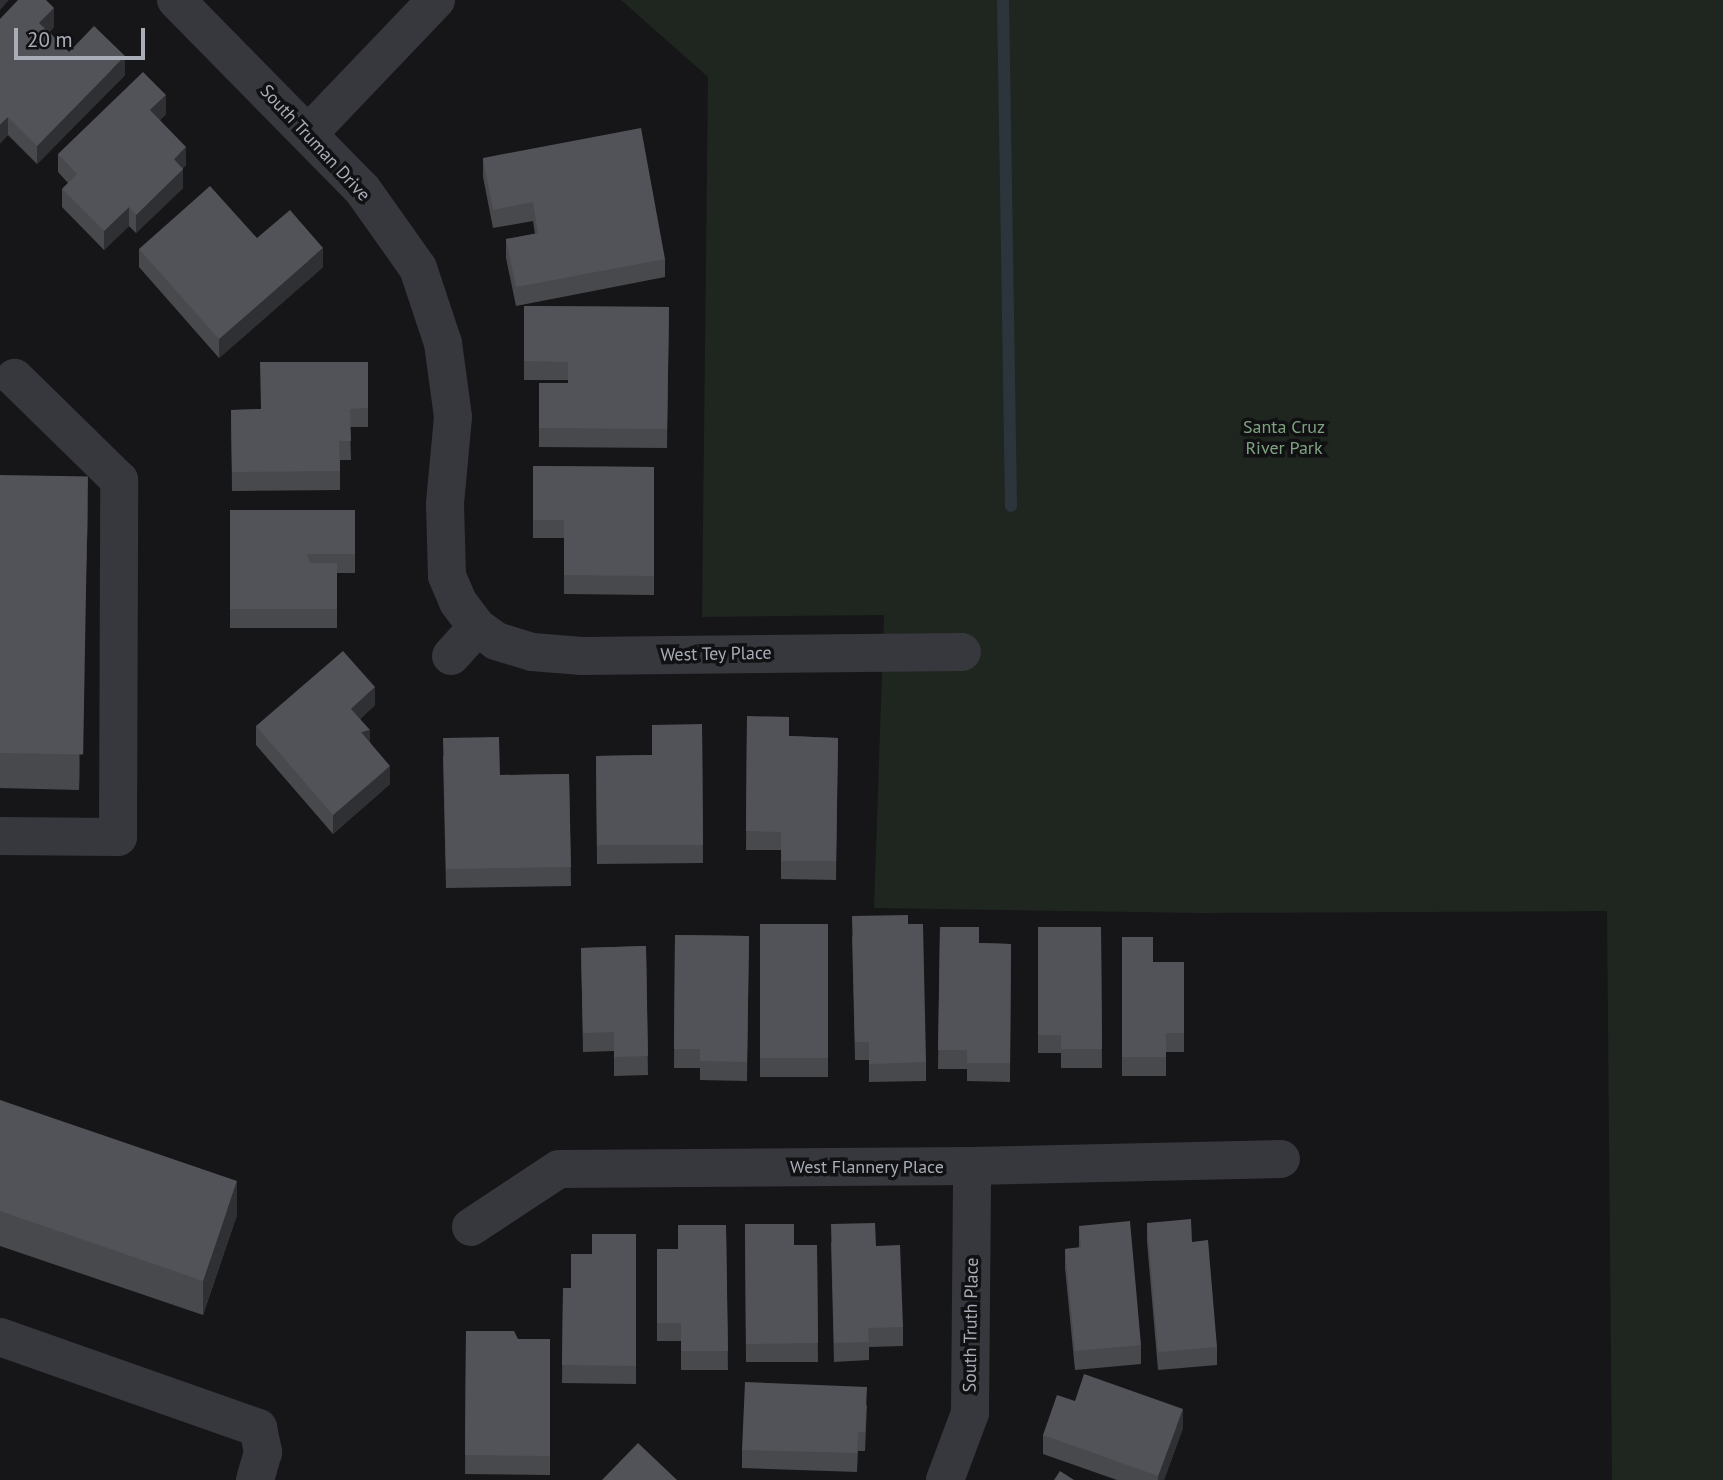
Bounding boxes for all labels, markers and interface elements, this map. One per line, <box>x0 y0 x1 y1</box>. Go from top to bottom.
scale bar <box>18 14 149 58</box>
text: 20 m <box>27 26 73 53</box>
street label: South Truman Drive <box>255 80 375 206</box>
park label: Santa Cruz River Park <box>1243 417 1325 460</box>
street label: West Tey Place <box>660 642 772 666</box>
street label: West Flannery Place <box>790 1156 944 1178</box>
street label: South Truth Place <box>959 1257 983 1393</box>

